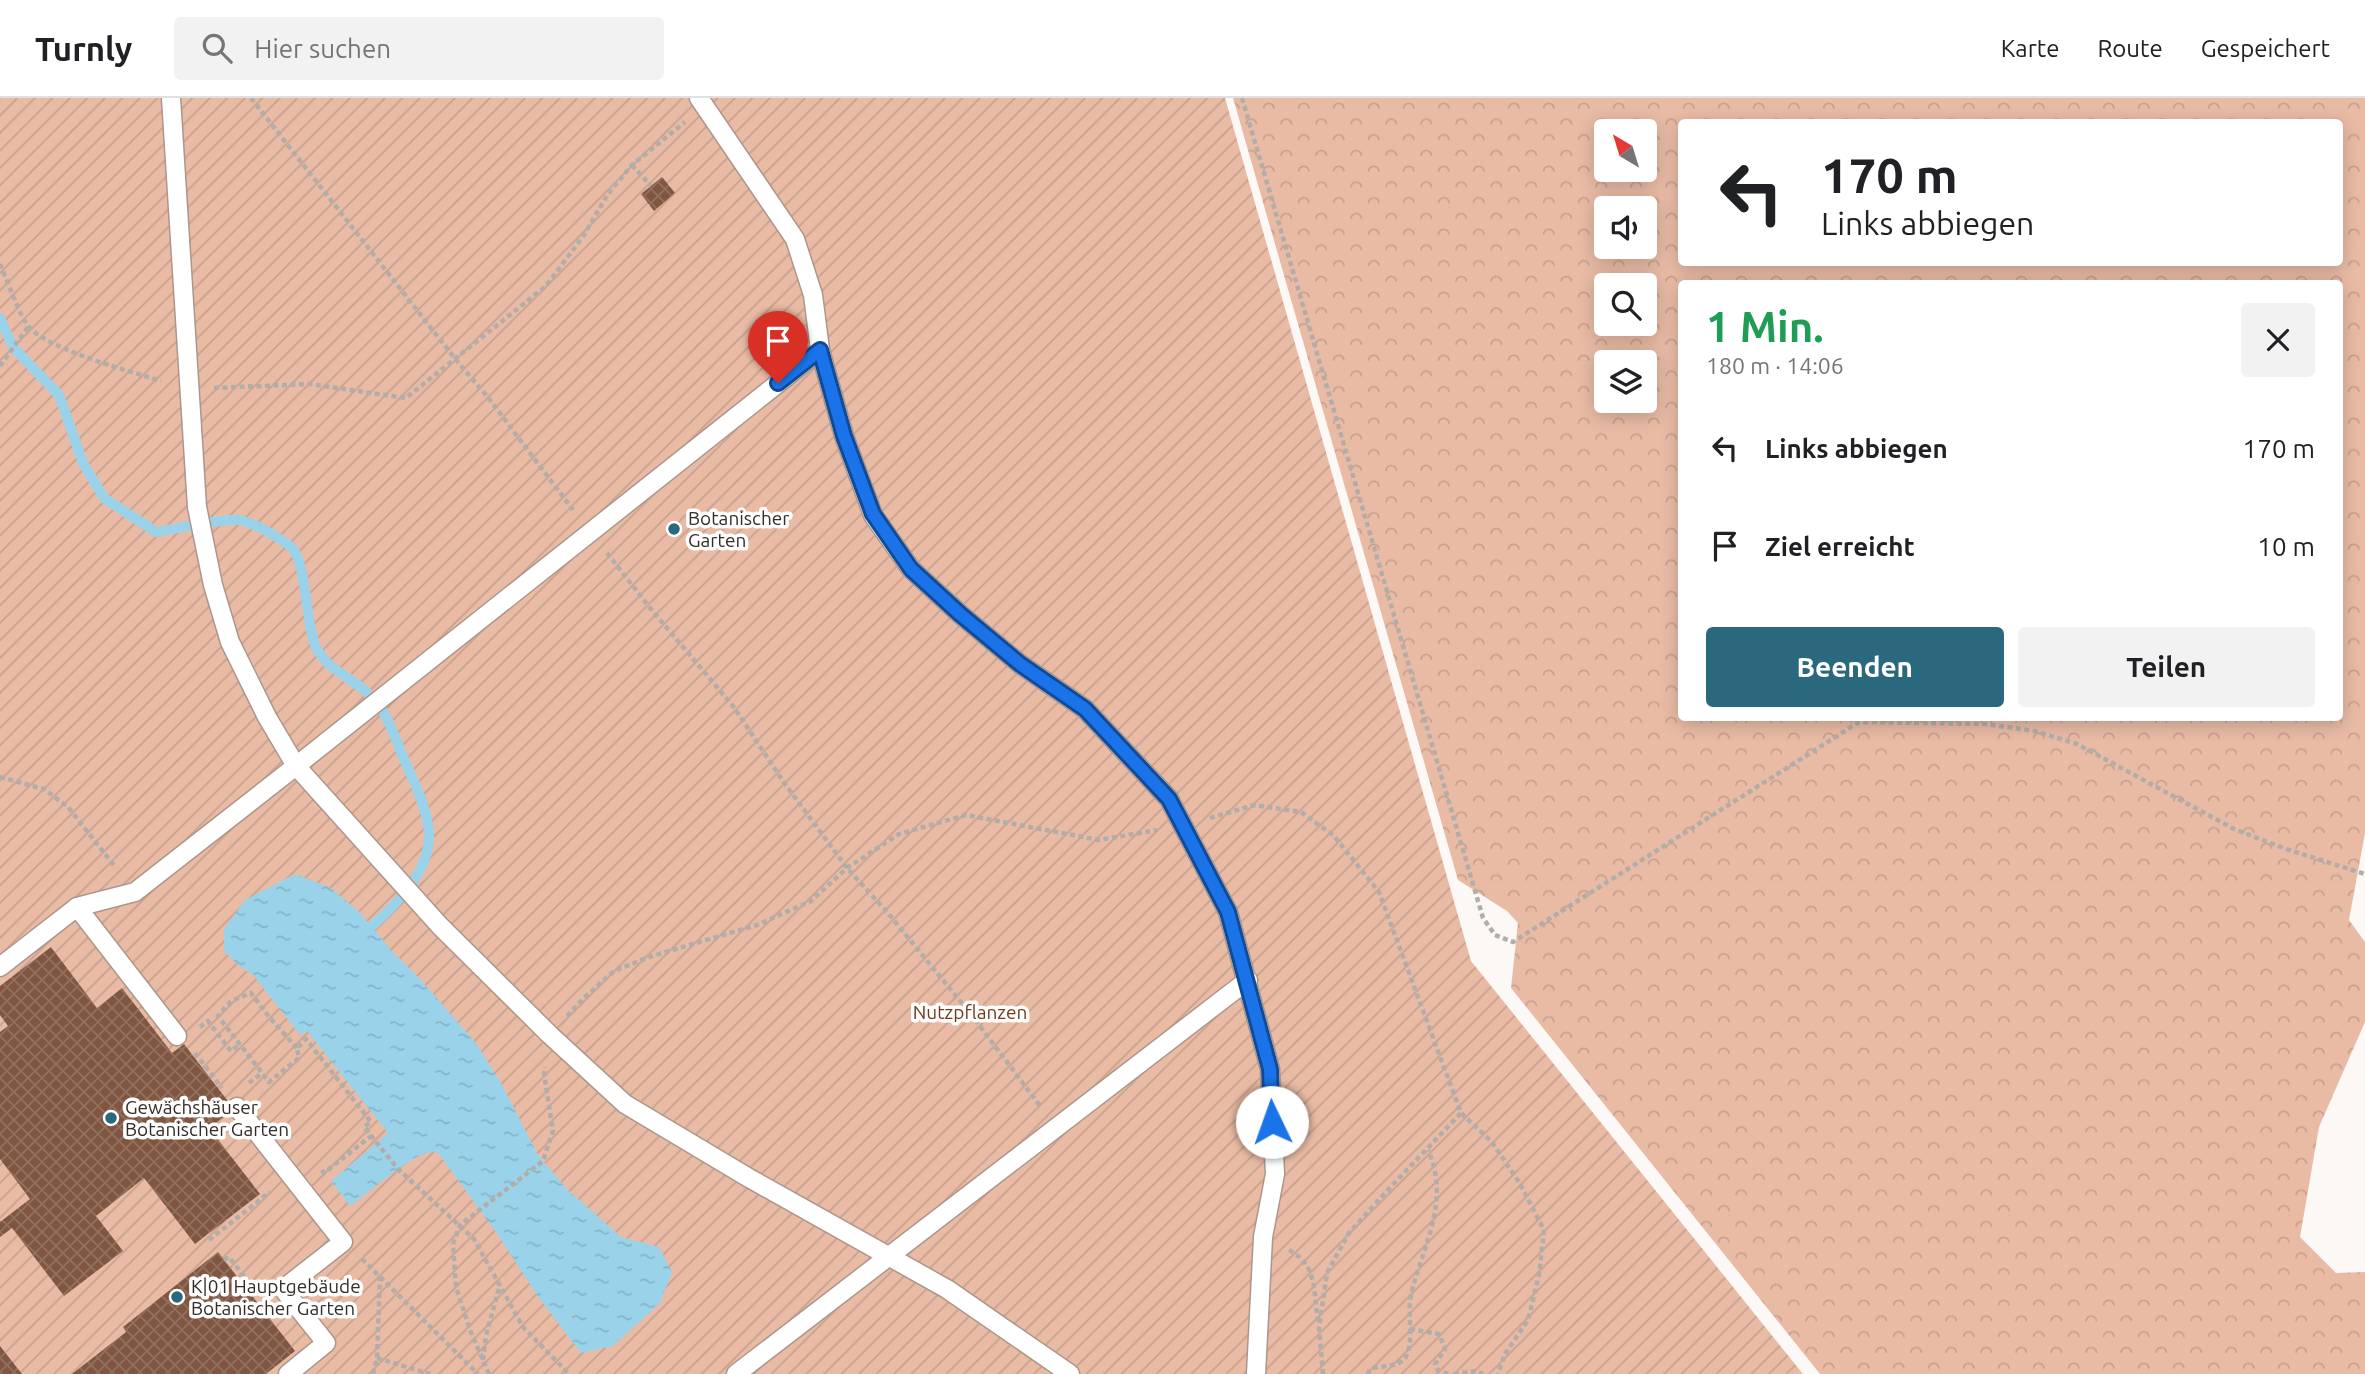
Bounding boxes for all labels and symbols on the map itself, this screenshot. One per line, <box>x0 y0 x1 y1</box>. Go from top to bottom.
north arrow <box>1594 119 1657 182</box>
pin <box>748 311 808 383</box>
place label: Botanischer Garten <box>688 507 789 551</box>
marker: Botanischer Garten <box>666 521 682 537</box>
park label: Nutzpflanzen <box>913 1001 1027 1023</box>
position arrow <box>1235 1085 1309 1159</box>
place label: Gewächshäuser Botanischer Garten <box>125 1096 289 1140</box>
marker: Gewächshäuser Botanischer Garten <box>103 1110 119 1126</box>
place label: K|01 Hauptgebäude Botanischer Garten <box>191 1275 361 1319</box>
marker: K|01 Hauptgebäude Botanischer Garten <box>169 1289 185 1305</box>

